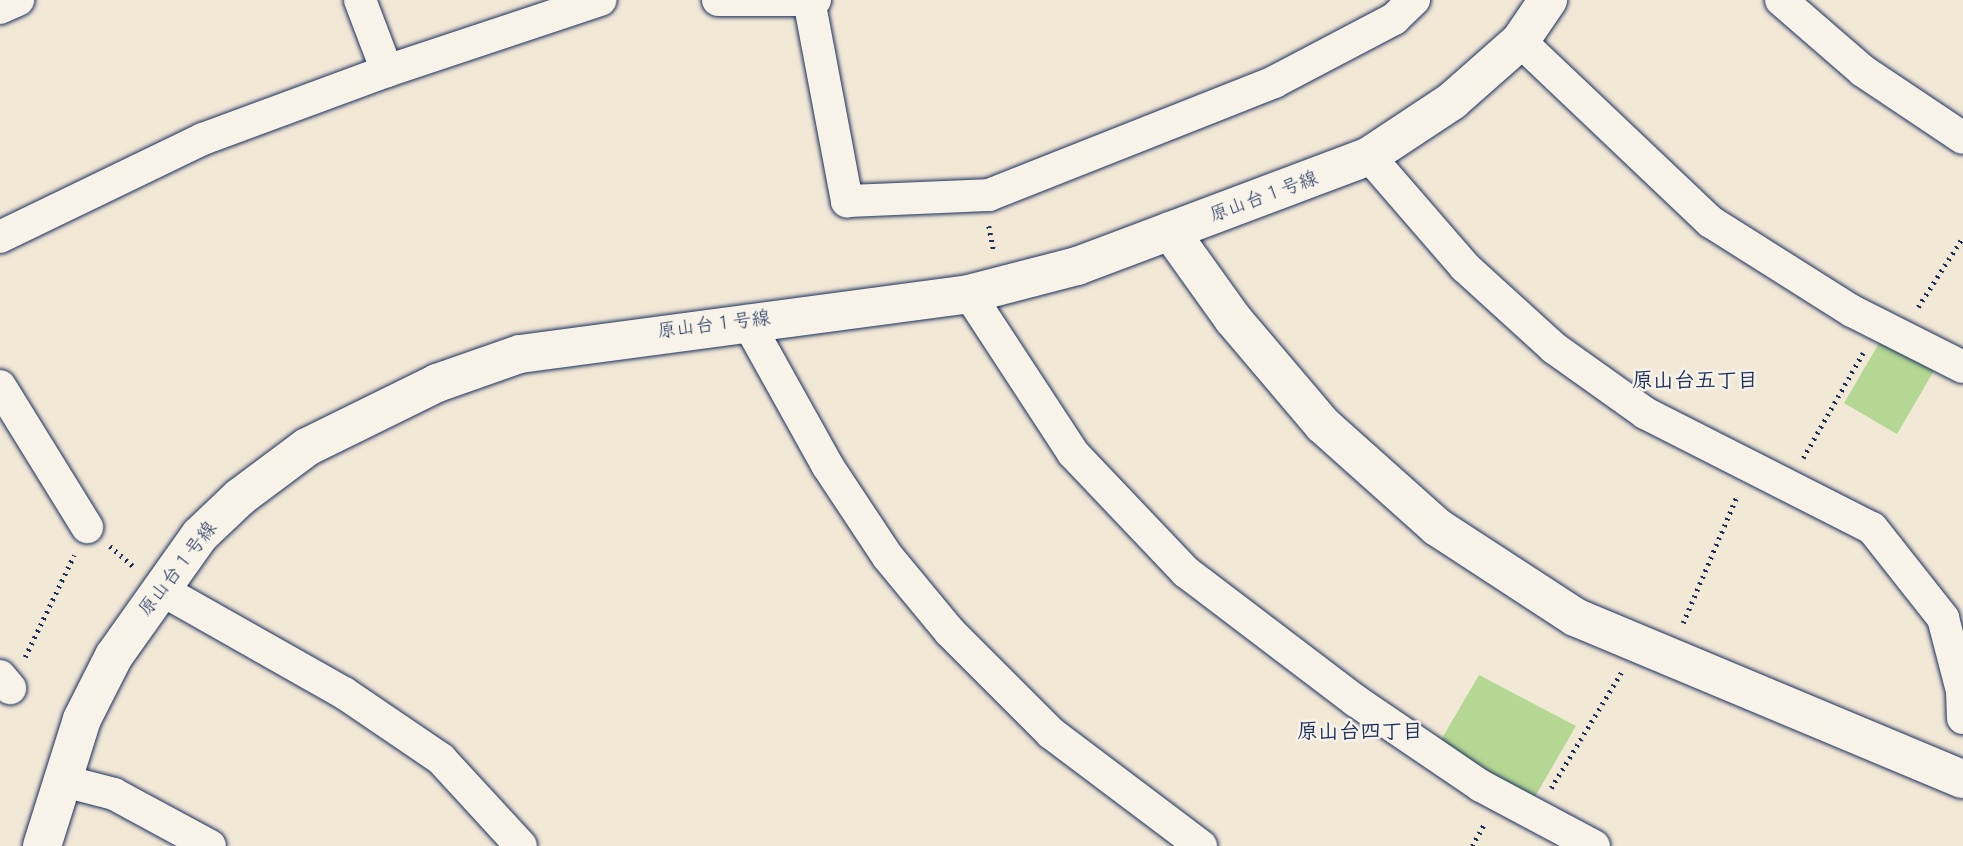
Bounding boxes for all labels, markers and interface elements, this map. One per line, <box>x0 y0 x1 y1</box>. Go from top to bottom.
street label: 原山台１号線 <box>1207 167 1321 227</box>
street label: 原山台１号線 <box>656 307 772 343</box>
district label: 原山台五丁目 <box>1632 368 1758 394</box>
street label: 原山台１号線 <box>134 517 222 621</box>
district label: 原山台四丁目 <box>1297 719 1423 745</box>

